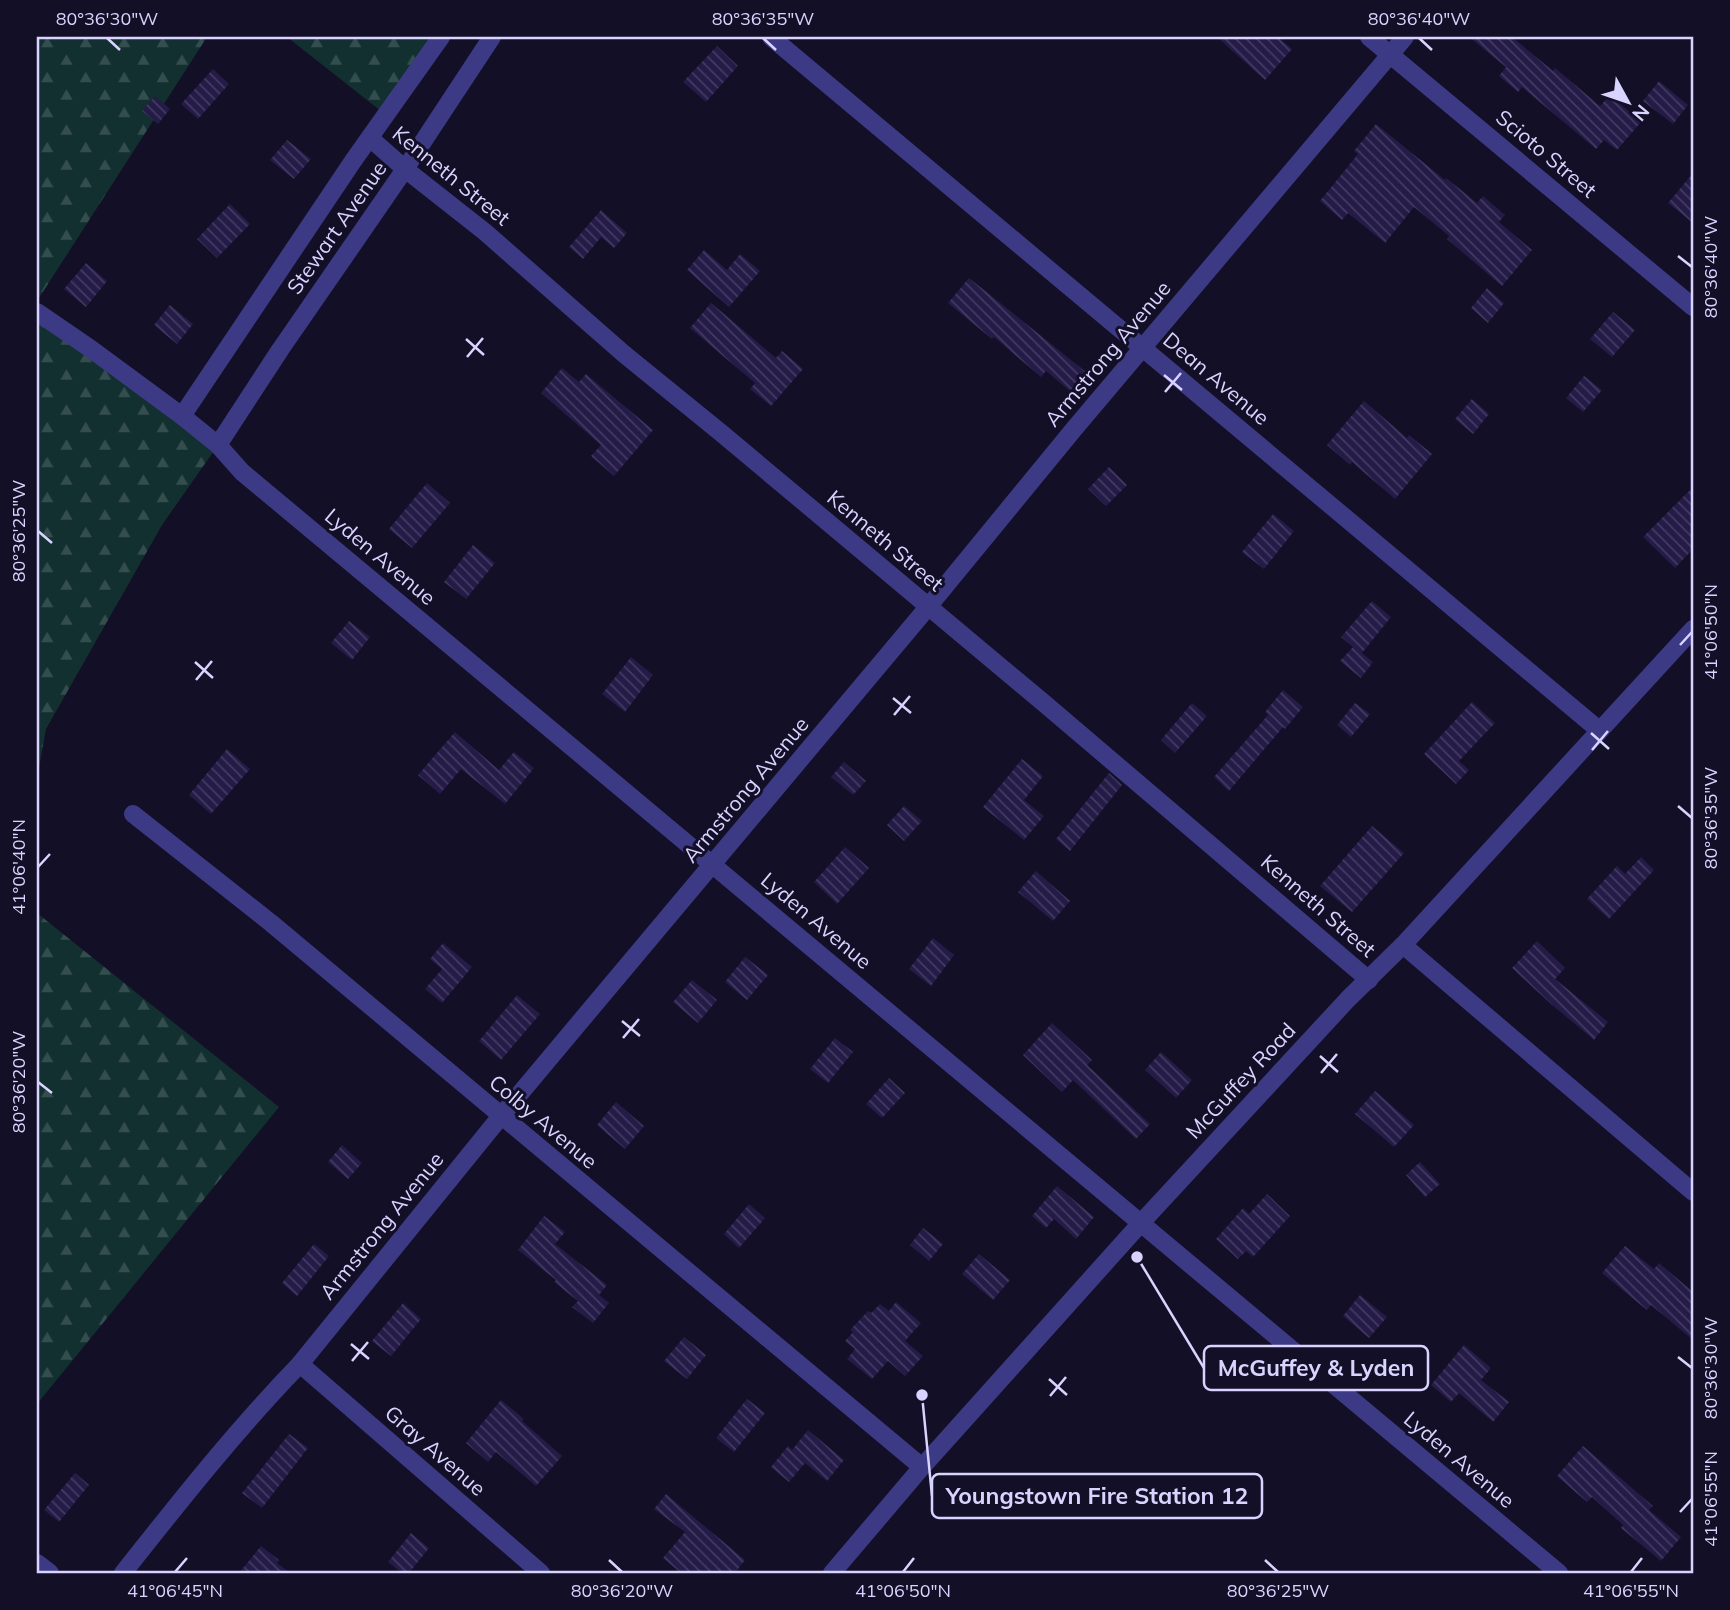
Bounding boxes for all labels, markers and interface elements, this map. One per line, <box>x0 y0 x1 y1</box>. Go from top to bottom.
text: 80°36'30"W <box>56 7 158 30</box>
text: 80°36'35"W <box>712 7 814 30</box>
text: 80°36'40"W <box>1368 7 1470 30</box>
north arrow <box>1594 66 1664 136</box>
text: N <box>1627 100 1655 126</box>
street label: Scioto Street <box>1491 104 1602 203</box>
street label: Kenneth Street <box>388 120 516 231</box>
street label: Stewart Avenue <box>281 156 392 299</box>
text: 80°36'40"W <box>1699 216 1722 318</box>
street label: Armstrong Avenue <box>1039 275 1176 432</box>
street label: Dean Avenue <box>1158 326 1275 430</box>
text: 80°36'25"W <box>7 480 30 582</box>
street label: Kenneth Street <box>822 484 949 596</box>
street label: Lyden Avenue <box>320 502 441 610</box>
text: 41°06'50"N <box>1699 584 1722 680</box>
street label: Armstrong Avenue <box>677 711 814 868</box>
text: 80°36'35"W <box>1699 767 1722 869</box>
text: 41°06'40"N <box>7 819 30 915</box>
street label: Kenneth Street <box>1256 848 1381 962</box>
street label: Lyden Avenue <box>756 866 877 974</box>
street label: McGuffey Road <box>1180 1017 1301 1144</box>
text: 80°36'20"W <box>7 1031 30 1133</box>
street label: Colby Avenue <box>484 1069 603 1174</box>
street label: Armstrong Avenue <box>314 1146 449 1304</box>
text: 80°36'30"W <box>1699 1317 1722 1419</box>
callout: McGuffey & Lyden <box>1204 1346 1428 1390</box>
text: McGuffey & Lyden <box>1218 1353 1414 1382</box>
street label: Gray Avenue <box>380 1399 491 1501</box>
street label: Lyden Avenue <box>1399 1405 1520 1513</box>
text: 41°06'55"N <box>1699 1451 1722 1547</box>
callout: Youngstown Fire Station 12 <box>932 1474 1262 1518</box>
text: Youngstown Fire Station 12 <box>945 1481 1248 1510</box>
text: 41°06'45"N <box>127 1579 223 1602</box>
text: 80°36'20"W <box>571 1579 673 1602</box>
text: 41°06'50"N <box>855 1579 951 1602</box>
text: 80°36'25"W <box>1227 1579 1329 1602</box>
text: 41°06'55"N <box>1583 1579 1679 1602</box>

